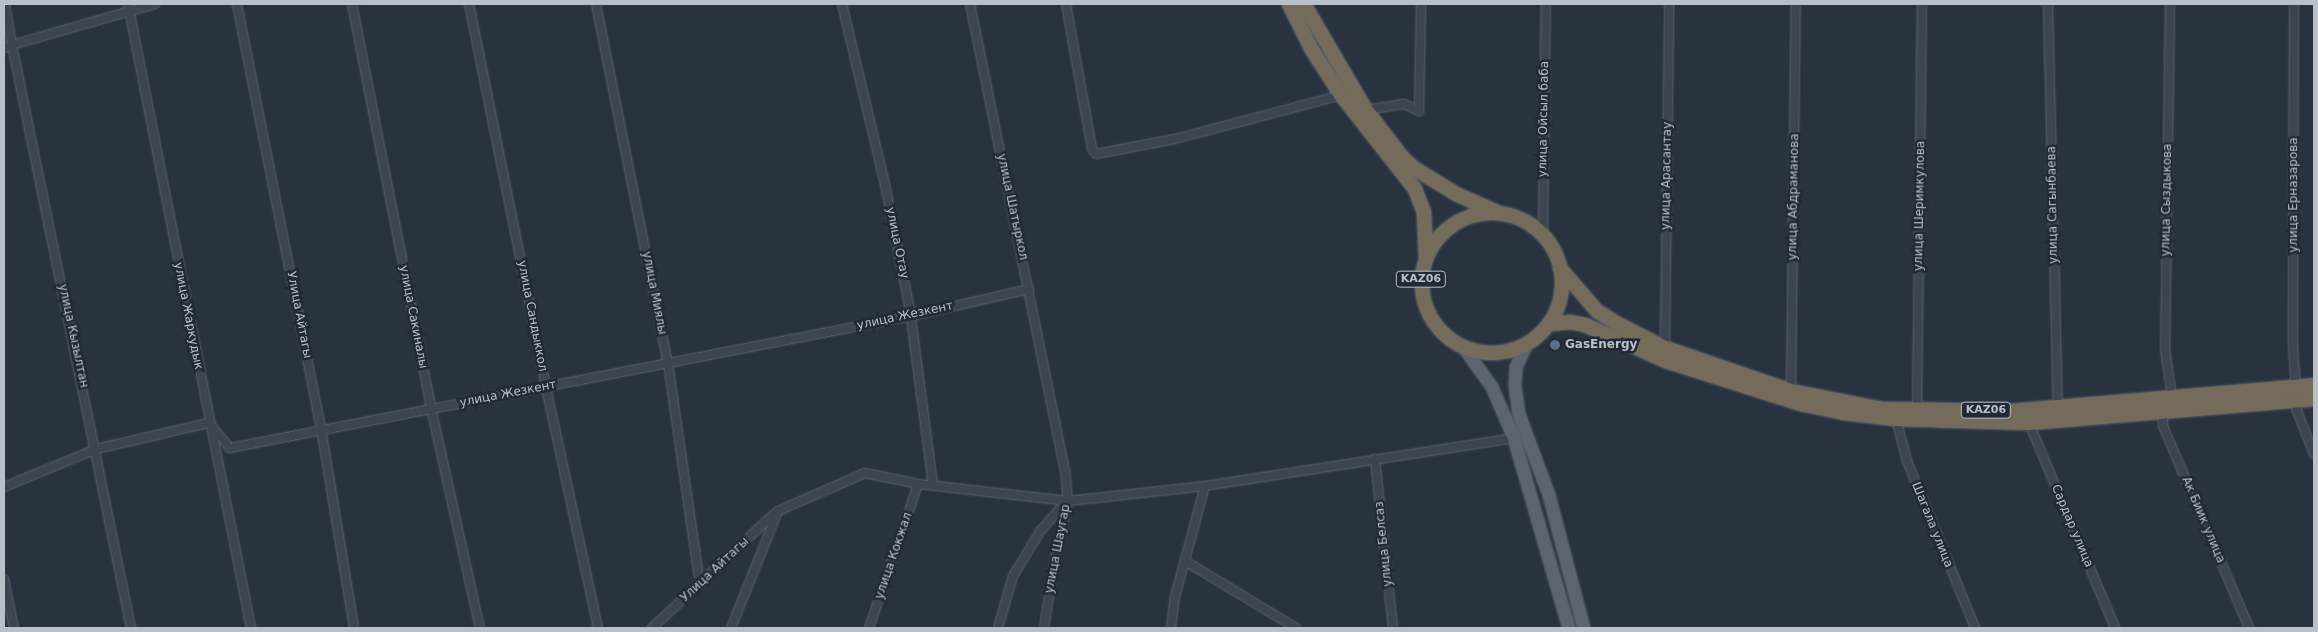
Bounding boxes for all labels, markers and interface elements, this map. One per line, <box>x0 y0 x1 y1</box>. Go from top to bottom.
street label: улица Ойсыл баба <box>1536 61 1552 177</box>
street label: улица Арасантау <box>1659 122 1675 230</box>
street label: улица Абдраманова <box>1786 133 1802 261</box>
street label: улица Ерназарова <box>2287 137 2301 253</box>
street label: улица Шеримкулова <box>1912 141 1928 271</box>
street label: улица Сыздыкова <box>2159 143 2175 257</box>
street label: улица Сагынбаева <box>2045 146 2061 264</box>
street label: улица Шатыркол <box>994 152 1030 262</box>
street label: улица Отау <box>882 206 912 280</box>
street label: улица Миялы <box>639 250 669 336</box>
street label: улица Сандыккол <box>514 259 550 373</box>
street label: улица Жаркудык <box>171 261 205 371</box>
street label: улица Сакиналы <box>396 264 430 370</box>
street label: Улица Айтагы <box>284 270 314 360</box>
road number: KАZ06 <box>1395 270 1447 288</box>
street label: улица Кызылтан <box>55 283 91 389</box>
street label: улица Жезкент <box>856 299 954 333</box>
place label: GasEnergy <box>1565 338 1637 352</box>
marker: GasEnergy <box>1549 339 1561 351</box>
street label: улица Жезкент <box>458 378 558 410</box>
road number: KАZ06 <box>1960 402 2012 418</box>
street label: Ак Биик улица <box>2178 475 2228 565</box>
street label: Шагала улица <box>1908 480 1956 570</box>
street label: Сардар улица <box>2048 482 2096 570</box>
street label: улица Белсаз <box>1372 501 1396 587</box>
street label: улица Шаугар <box>1042 503 1074 595</box>
street label: улица Кокжал <box>872 511 916 601</box>
street label: Улица Айтагы <box>678 535 752 605</box>

